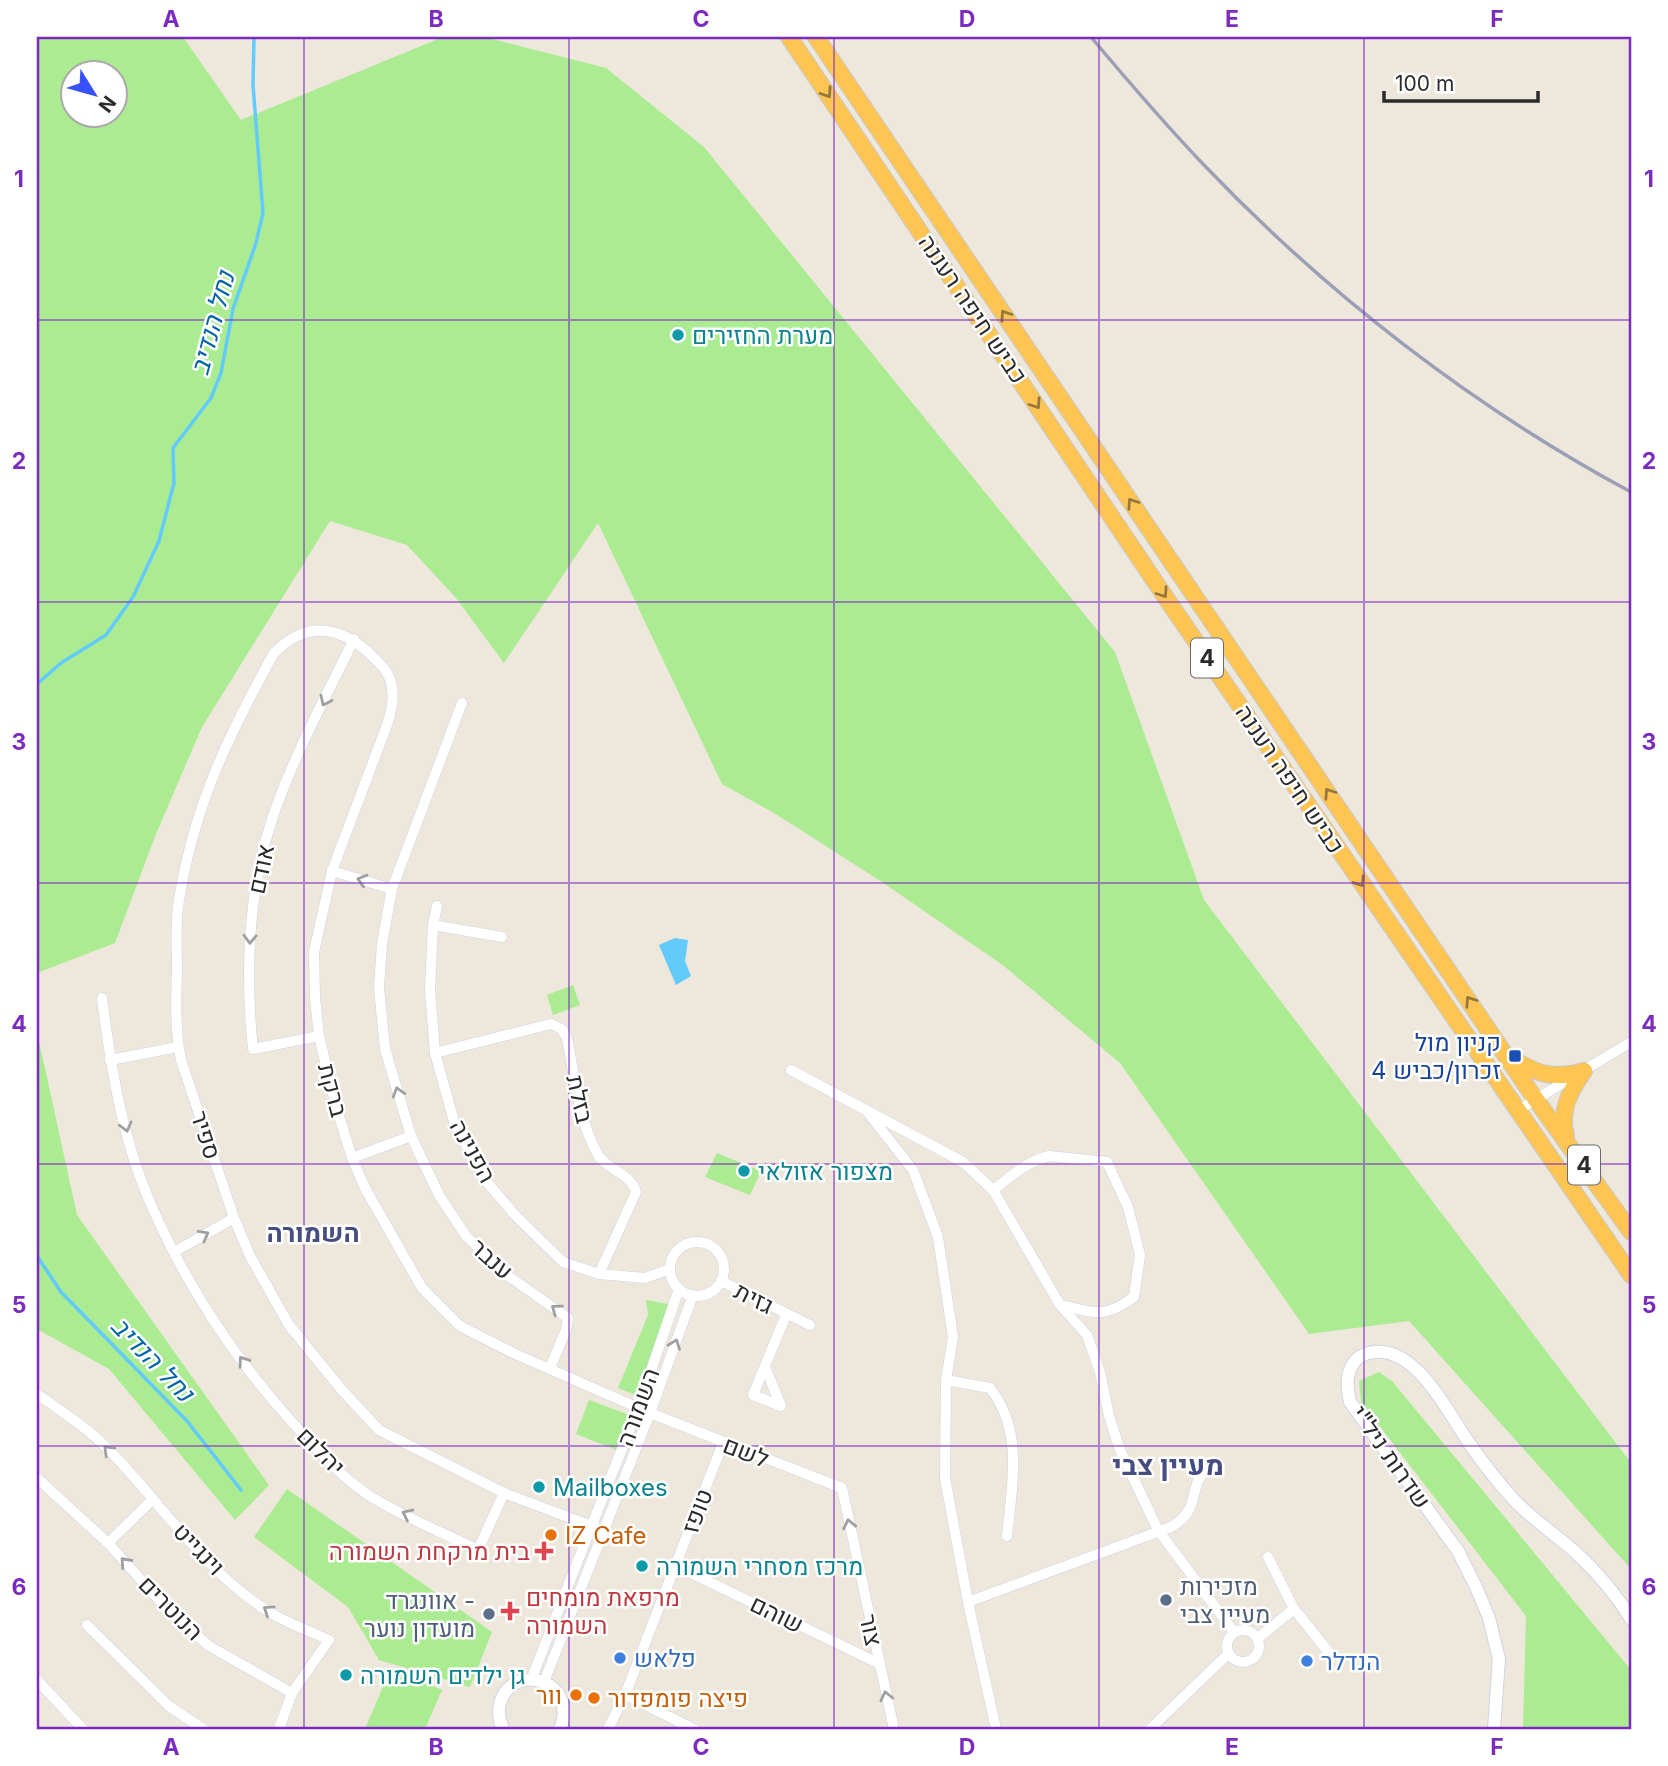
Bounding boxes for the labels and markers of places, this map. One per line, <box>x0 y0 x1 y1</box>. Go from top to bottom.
place label: מערת החזירים <box>692 321 833 350</box>
marker: מערת החזירים <box>670 327 686 343</box>
place label: קניון מול זכרון/כביש 4 <box>1371 1028 1501 1085</box>
marker: קניון מול זכרון/כביש 4 <box>1507 1048 1523 1064</box>
place label: מצפור אזולאי <box>758 1157 893 1186</box>
marker: מצפור אזולאי <box>736 1163 752 1179</box>
place label: Mailboxes <box>553 1473 668 1502</box>
marker: Mailboxes <box>531 1479 547 1495</box>
place label: IZ Cafe <box>565 1521 646 1550</box>
marker: IZ Cafe <box>543 1527 559 1543</box>
place label: בית מרקחת השמורה <box>329 1537 530 1566</box>
marker: בית מרקחת השמורה <box>536 1543 552 1559</box>
place label: מרכז מסחרי השמורה <box>656 1552 863 1581</box>
marker: מרכז מסחרי השמורה <box>634 1558 650 1574</box>
place label: מזכירות מעיין צבי <box>1180 1572 1270 1629</box>
place label: מרפאת מומחים השמורה <box>526 1583 680 1640</box>
place label: אוונגרד - מועדון נוער <box>364 1586 475 1643</box>
marker: מזכירות מעיין צבי <box>1158 1592 1174 1608</box>
marker: מרפאת מומחים השמורה <box>500 1601 520 1621</box>
marker: אוונגרד - מועדון נוער <box>481 1606 497 1622</box>
place label: פלאש <box>634 1644 696 1673</box>
place label: הנדלר <box>1321 1647 1380 1676</box>
marker: פלאש <box>612 1650 628 1666</box>
marker: הנדלר <box>1299 1653 1315 1669</box>
place label: גן ילדים השמורה <box>360 1661 526 1690</box>
marker: גן ילדים השמורה <box>338 1667 354 1683</box>
place label: וור <box>536 1681 562 1710</box>
place label: פיצה פומפדור <box>608 1684 748 1713</box>
marker: וור <box>568 1687 584 1703</box>
marker: פיצה פומפדור <box>586 1690 602 1706</box>

